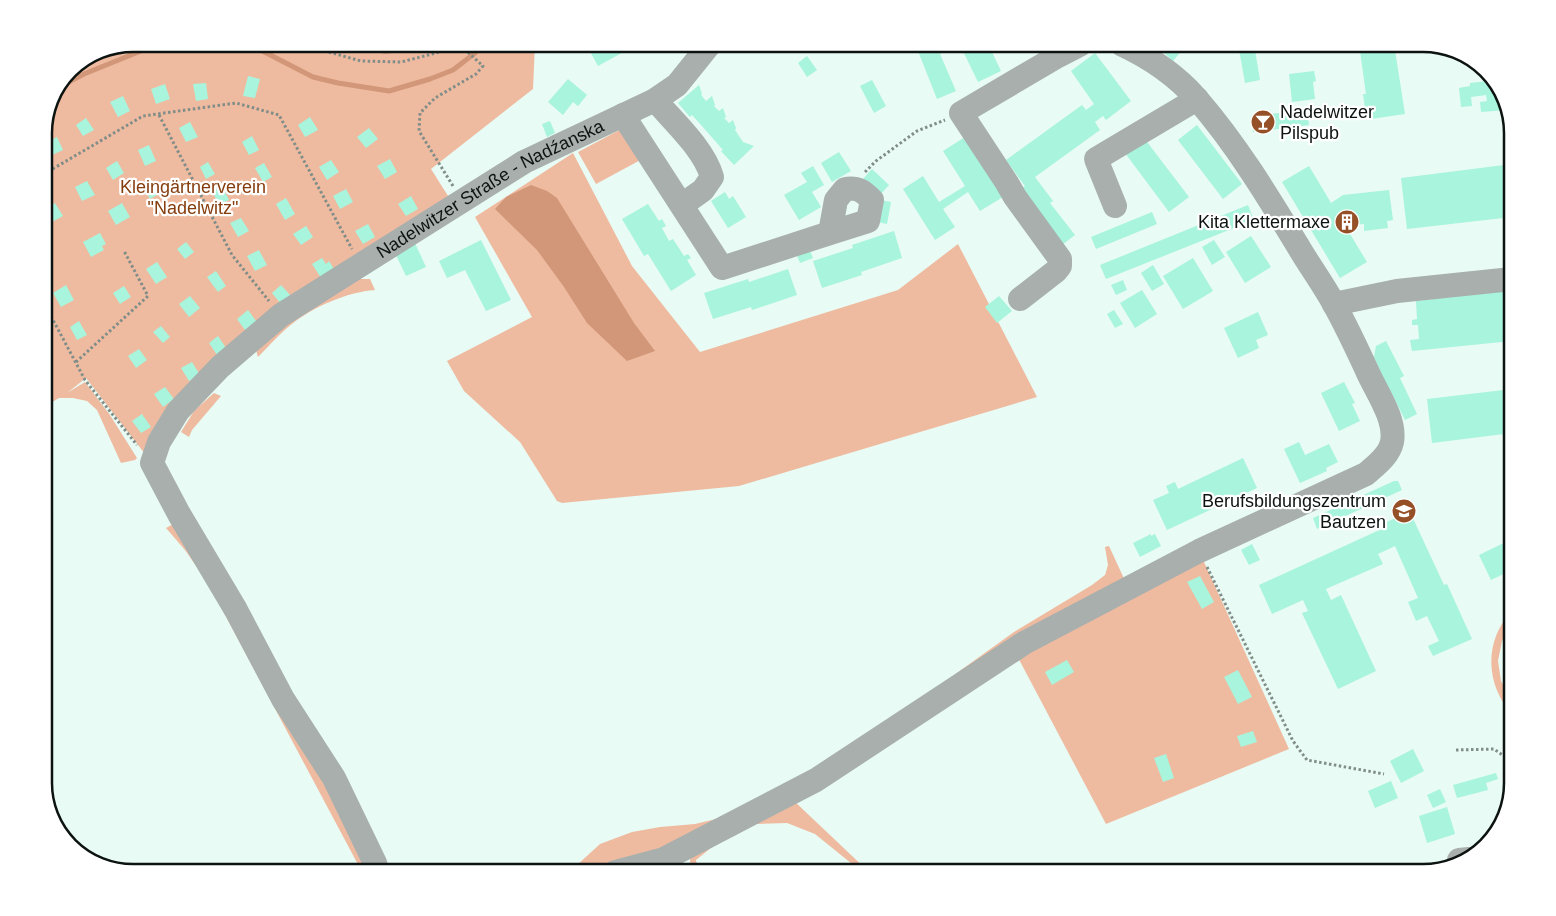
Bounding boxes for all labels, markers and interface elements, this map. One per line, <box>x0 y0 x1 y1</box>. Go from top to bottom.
place label: Nadelwitzer Pilspub <box>1280 102 1374 143</box>
bar icon: Nadelwitzer Pilspub <box>1250 109 1276 135</box>
street label: Nadelwitzer Straße - Nadźanska <box>373 115 608 262</box>
park label: Kleingärtnerverein "Nadelwitz" <box>120 177 266 218</box>
building icon: Kita Klettermaxe <box>1334 209 1360 235</box>
place label: Kita Klettermaxe <box>1198 212 1330 232</box>
place label: Berufsbildungszentrum Bautzen <box>1202 491 1386 532</box>
school or university icon: Berufsbildungszentrum Bautzen <box>1391 498 1417 524</box>

